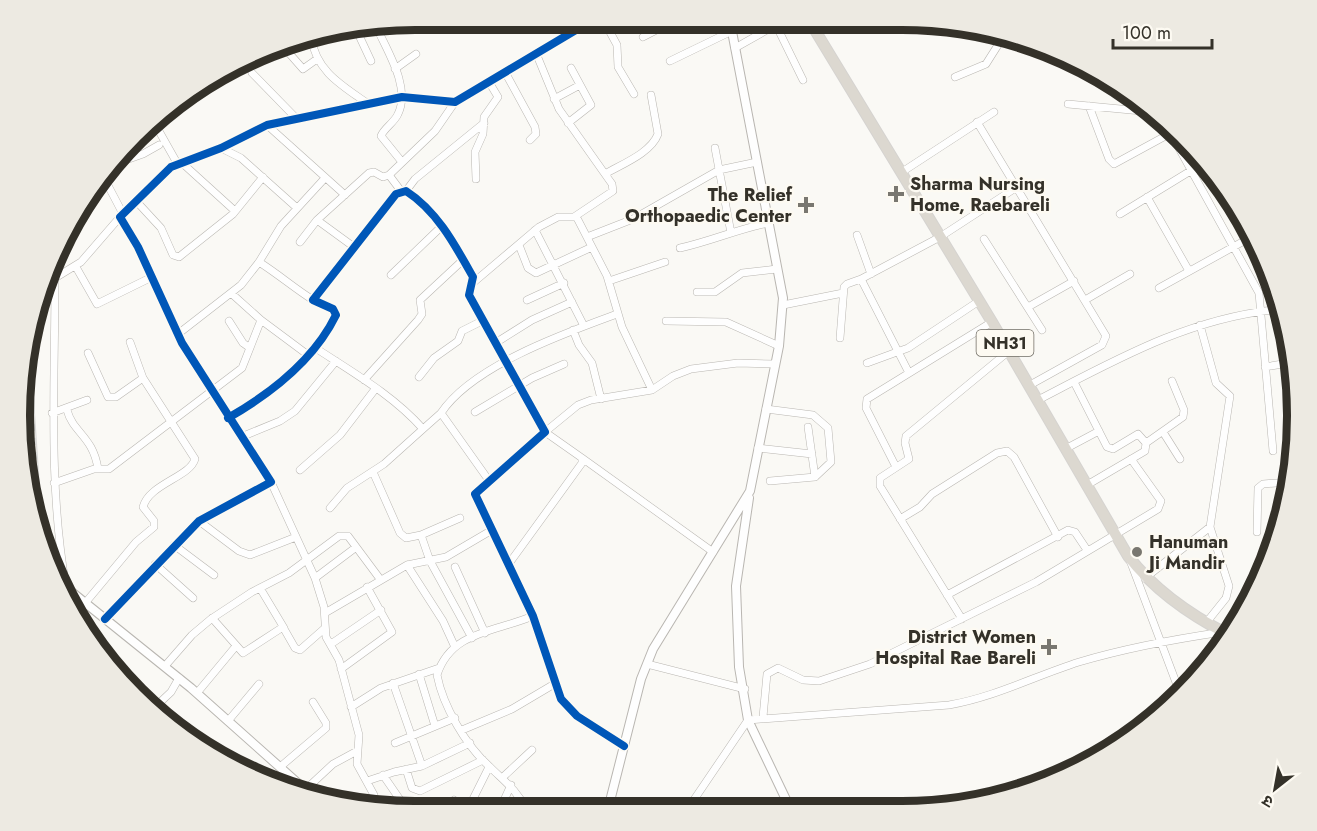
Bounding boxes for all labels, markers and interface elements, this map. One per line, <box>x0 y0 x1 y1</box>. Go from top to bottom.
scale bar <box>1113 12 1212 50</box>
text: 100 m <box>1122 20 1171 46</box>
place label: Sharma Nursing Home, Raebareli <box>910 171 1050 218</box>
place label: The Relief Orthopaedic Center <box>625 182 793 229</box>
marker: Sharma Nursing Home, Raebareli <box>887 185 905 203</box>
marker: The Relief Orthopaedic Center <box>797 196 815 214</box>
road number: NH31 <box>976 330 1034 356</box>
place label: Hanuman Ji Mandir <box>1146 529 1228 576</box>
marker: Hanuman Ji Mandir <box>1130 545 1144 559</box>
place label: District Women Hospital Rae Bareli <box>875 624 1036 671</box>
marker: District Women Hospital Rae Bareli <box>1040 638 1058 656</box>
north arrow <box>1245 759 1305 819</box>
text: उ <box>1257 789 1277 814</box>

